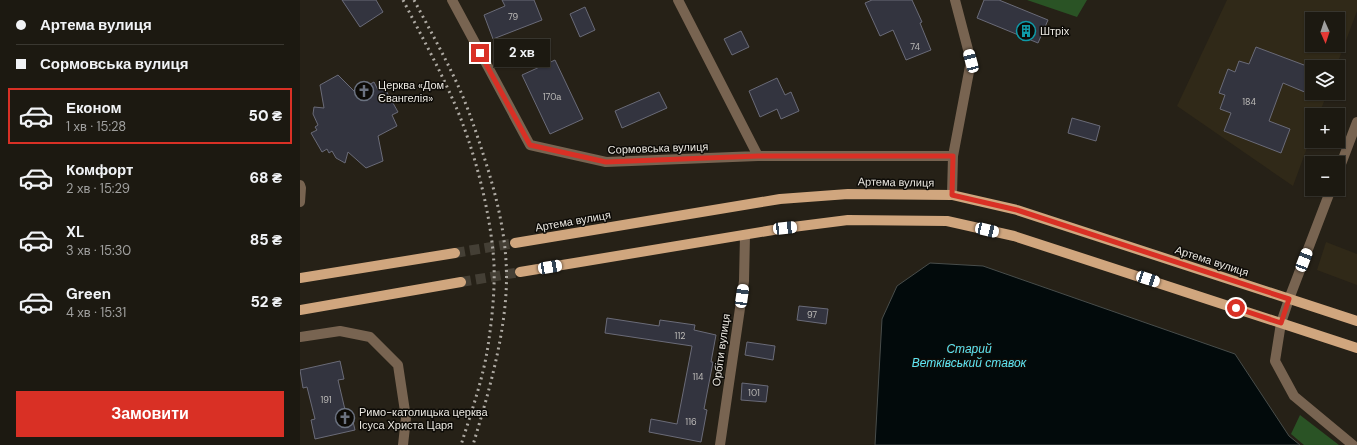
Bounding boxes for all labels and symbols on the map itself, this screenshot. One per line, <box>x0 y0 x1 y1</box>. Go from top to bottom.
house number: 79 <box>508 11 518 23</box>
north arrow <box>1305 12 1345 52</box>
building icon: Штріх <box>1015 20 1037 42</box>
place label: Штріх <box>1040 24 1070 38</box>
callout: 2 хв <box>494 39 550 67</box>
house number: 74 <box>910 41 920 53</box>
route end <box>471 44 489 62</box>
car <box>962 48 980 74</box>
place label: Церква «Дом Євангелія» <box>378 78 444 105</box>
church icon: Церква «Дом Євангелія» <box>353 80 375 102</box>
house number: 170а <box>543 91 561 103</box>
house number: 184 <box>1242 96 1256 108</box>
street label: Сормовська вулиця <box>607 139 709 157</box>
street label: Артема вулиця <box>858 174 934 190</box>
street label: Артема вулиця <box>534 207 612 235</box>
car <box>772 221 798 235</box>
car <box>974 221 1000 239</box>
street label: Артема вулиця <box>1173 243 1251 279</box>
car <box>1294 247 1314 273</box>
car <box>537 259 563 275</box>
car <box>1135 270 1161 288</box>
car <box>734 283 750 309</box>
route start <box>1227 299 1245 317</box>
house number: 97 <box>807 309 817 321</box>
street label: Орбіти вулиця <box>709 313 733 387</box>
house number: 112 <box>675 330 685 342</box>
water label: Старий Ветківський ставок <box>912 341 1028 371</box>
house number: 114 <box>692 371 704 383</box>
house number: 101 <box>748 387 760 399</box>
house number: 191 <box>320 394 332 406</box>
place label: Римо-католицька церква Ісуса Христа Царя <box>359 405 488 432</box>
church icon: Римо-католицька церква Ісуса Христа Царя <box>334 407 356 429</box>
house number: 116 <box>685 416 697 428</box>

